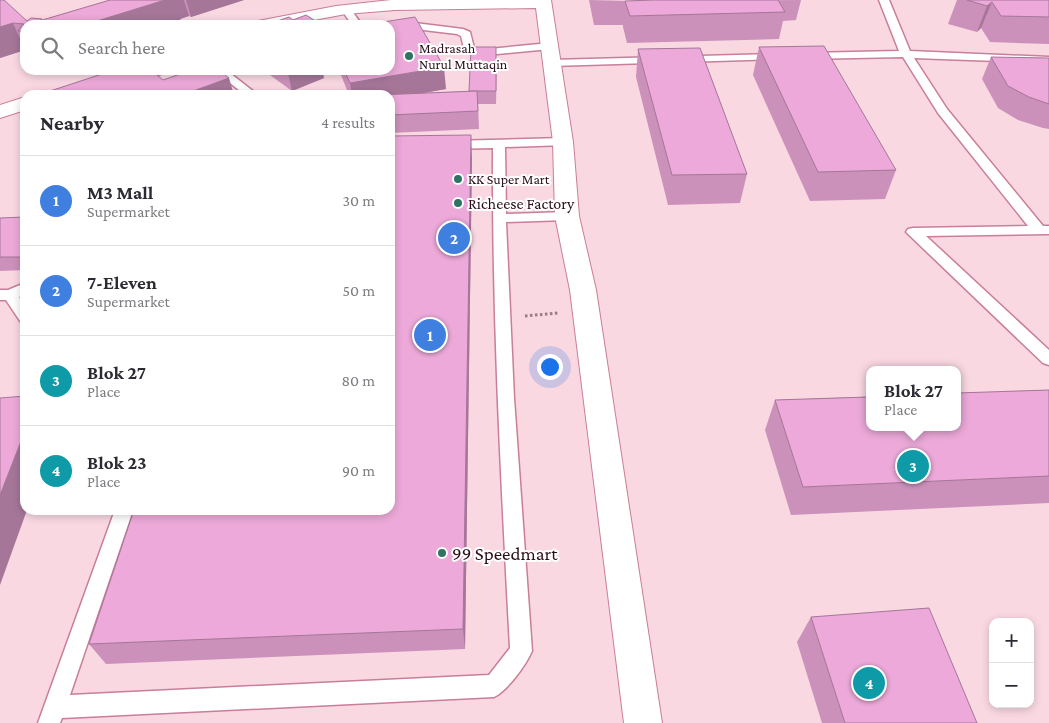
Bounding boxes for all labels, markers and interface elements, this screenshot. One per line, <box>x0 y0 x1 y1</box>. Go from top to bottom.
search box <box>20 20 395 75</box>
icon: search <box>38 34 66 62</box>
text: Search here <box>78 37 165 58</box>
place label: Madrasah Nurul Muttaqin <box>419 40 508 72</box>
marker: Madrasah Nurul Muttaqin <box>403 50 415 62</box>
text: Nearby <box>40 111 104 135</box>
text: 4 results <box>321 114 375 131</box>
place label: KK Super Mart <box>468 171 550 187</box>
marker: KK Super Mart <box>452 173 464 185</box>
text: M3 Mall <box>87 182 153 203</box>
text: 1 <box>53 192 59 209</box>
text: 30 m <box>343 192 375 209</box>
place label: Richeese Factory <box>468 195 575 213</box>
marker: Richeese Factory <box>452 197 464 209</box>
text: Supermarket <box>87 203 170 220</box>
pin: 2 <box>438 219 470 257</box>
text: 7-Eleven <box>87 272 157 293</box>
text: 2 <box>52 282 60 299</box>
text: 50 m <box>343 282 375 299</box>
text: Supermarket <box>87 293 170 310</box>
pin: 1 <box>414 316 446 354</box>
your location <box>537 354 563 380</box>
text: Blok 27 <box>87 362 146 383</box>
popup <box>866 366 961 431</box>
text: 3 <box>52 372 60 389</box>
text: 80 m <box>341 372 375 389</box>
text: Blok 27 <box>884 380 943 401</box>
text: Place <box>87 383 120 400</box>
text: Place <box>884 401 917 418</box>
pin: 3 <box>897 447 929 485</box>
text: Blok 23 <box>87 452 147 473</box>
text: 4 <box>52 462 60 479</box>
text: 90 m <box>342 462 375 479</box>
text: Place <box>87 473 120 490</box>
place label: 99 Speedmart <box>452 543 558 564</box>
marker: 99 Speedmart <box>436 547 448 559</box>
map controls <box>989 618 1034 708</box>
button: + <box>989 618 1034 663</box>
button: − <box>989 663 1034 708</box>
pin: 4 <box>853 664 885 702</box>

